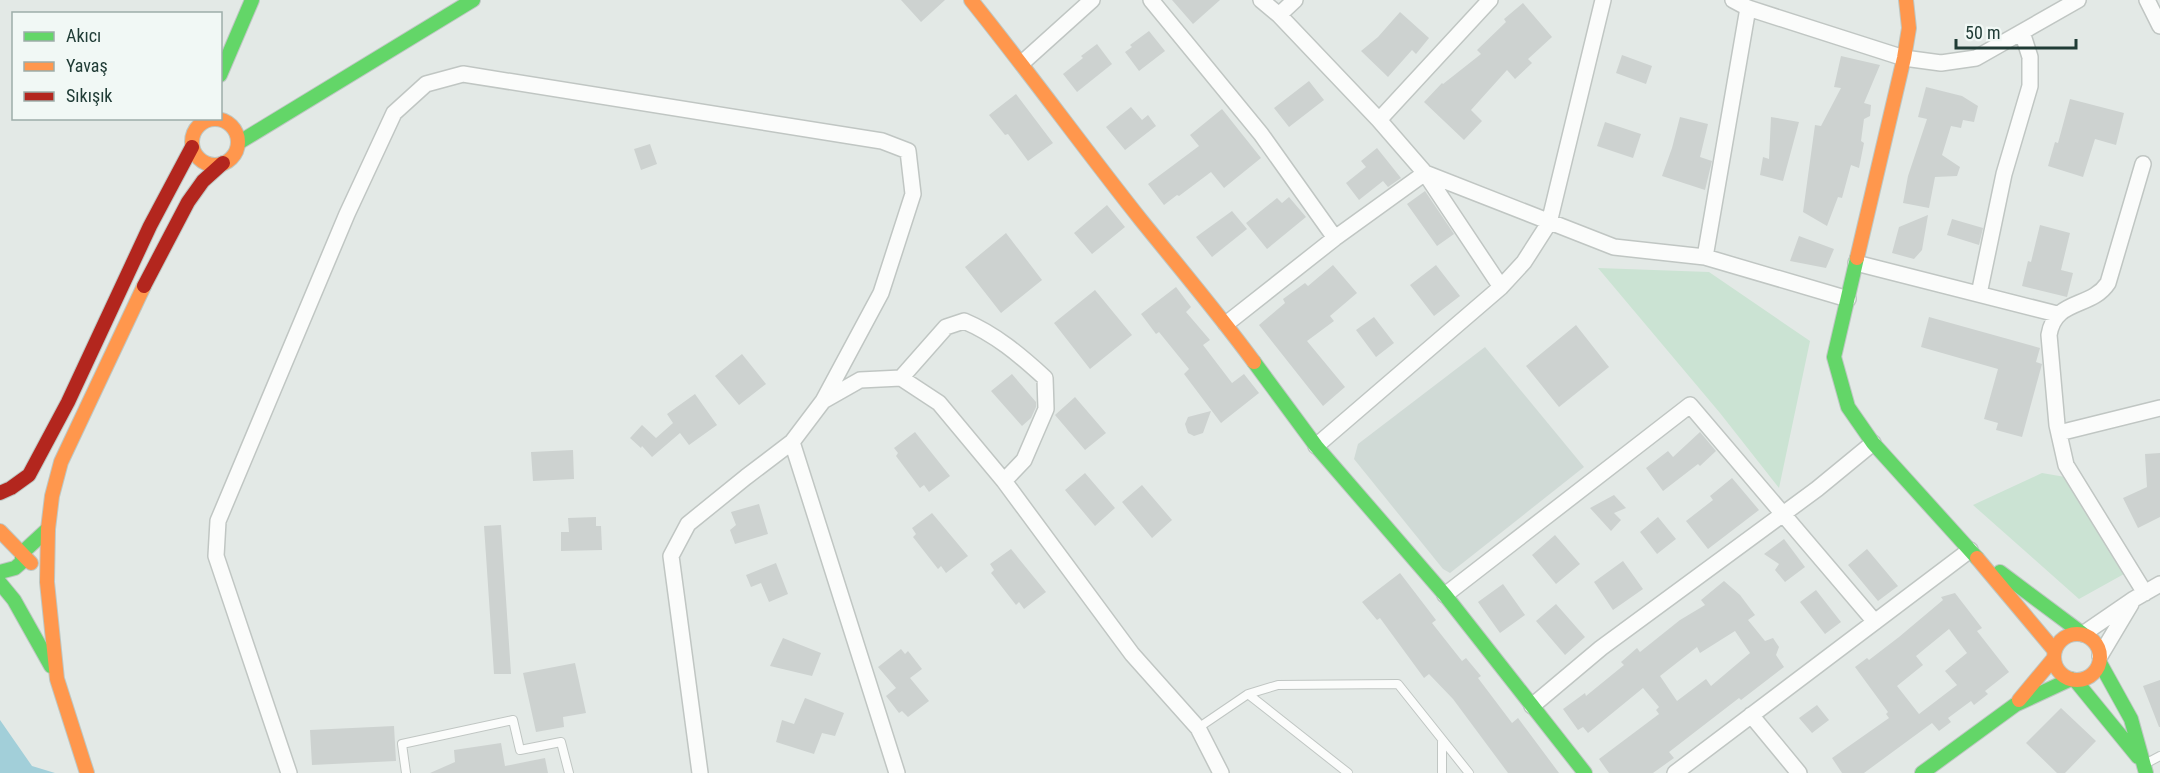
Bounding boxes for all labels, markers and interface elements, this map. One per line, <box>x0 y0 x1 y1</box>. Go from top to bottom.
legend <box>12 12 222 120</box>
scale bar <box>1956 12 2076 50</box>
text: 50 m <box>1965 22 2000 43</box>
text: Akıcı <box>66 25 101 46</box>
text: Yavaş <box>66 55 108 76</box>
text: Sıkışık <box>66 85 112 106</box>

